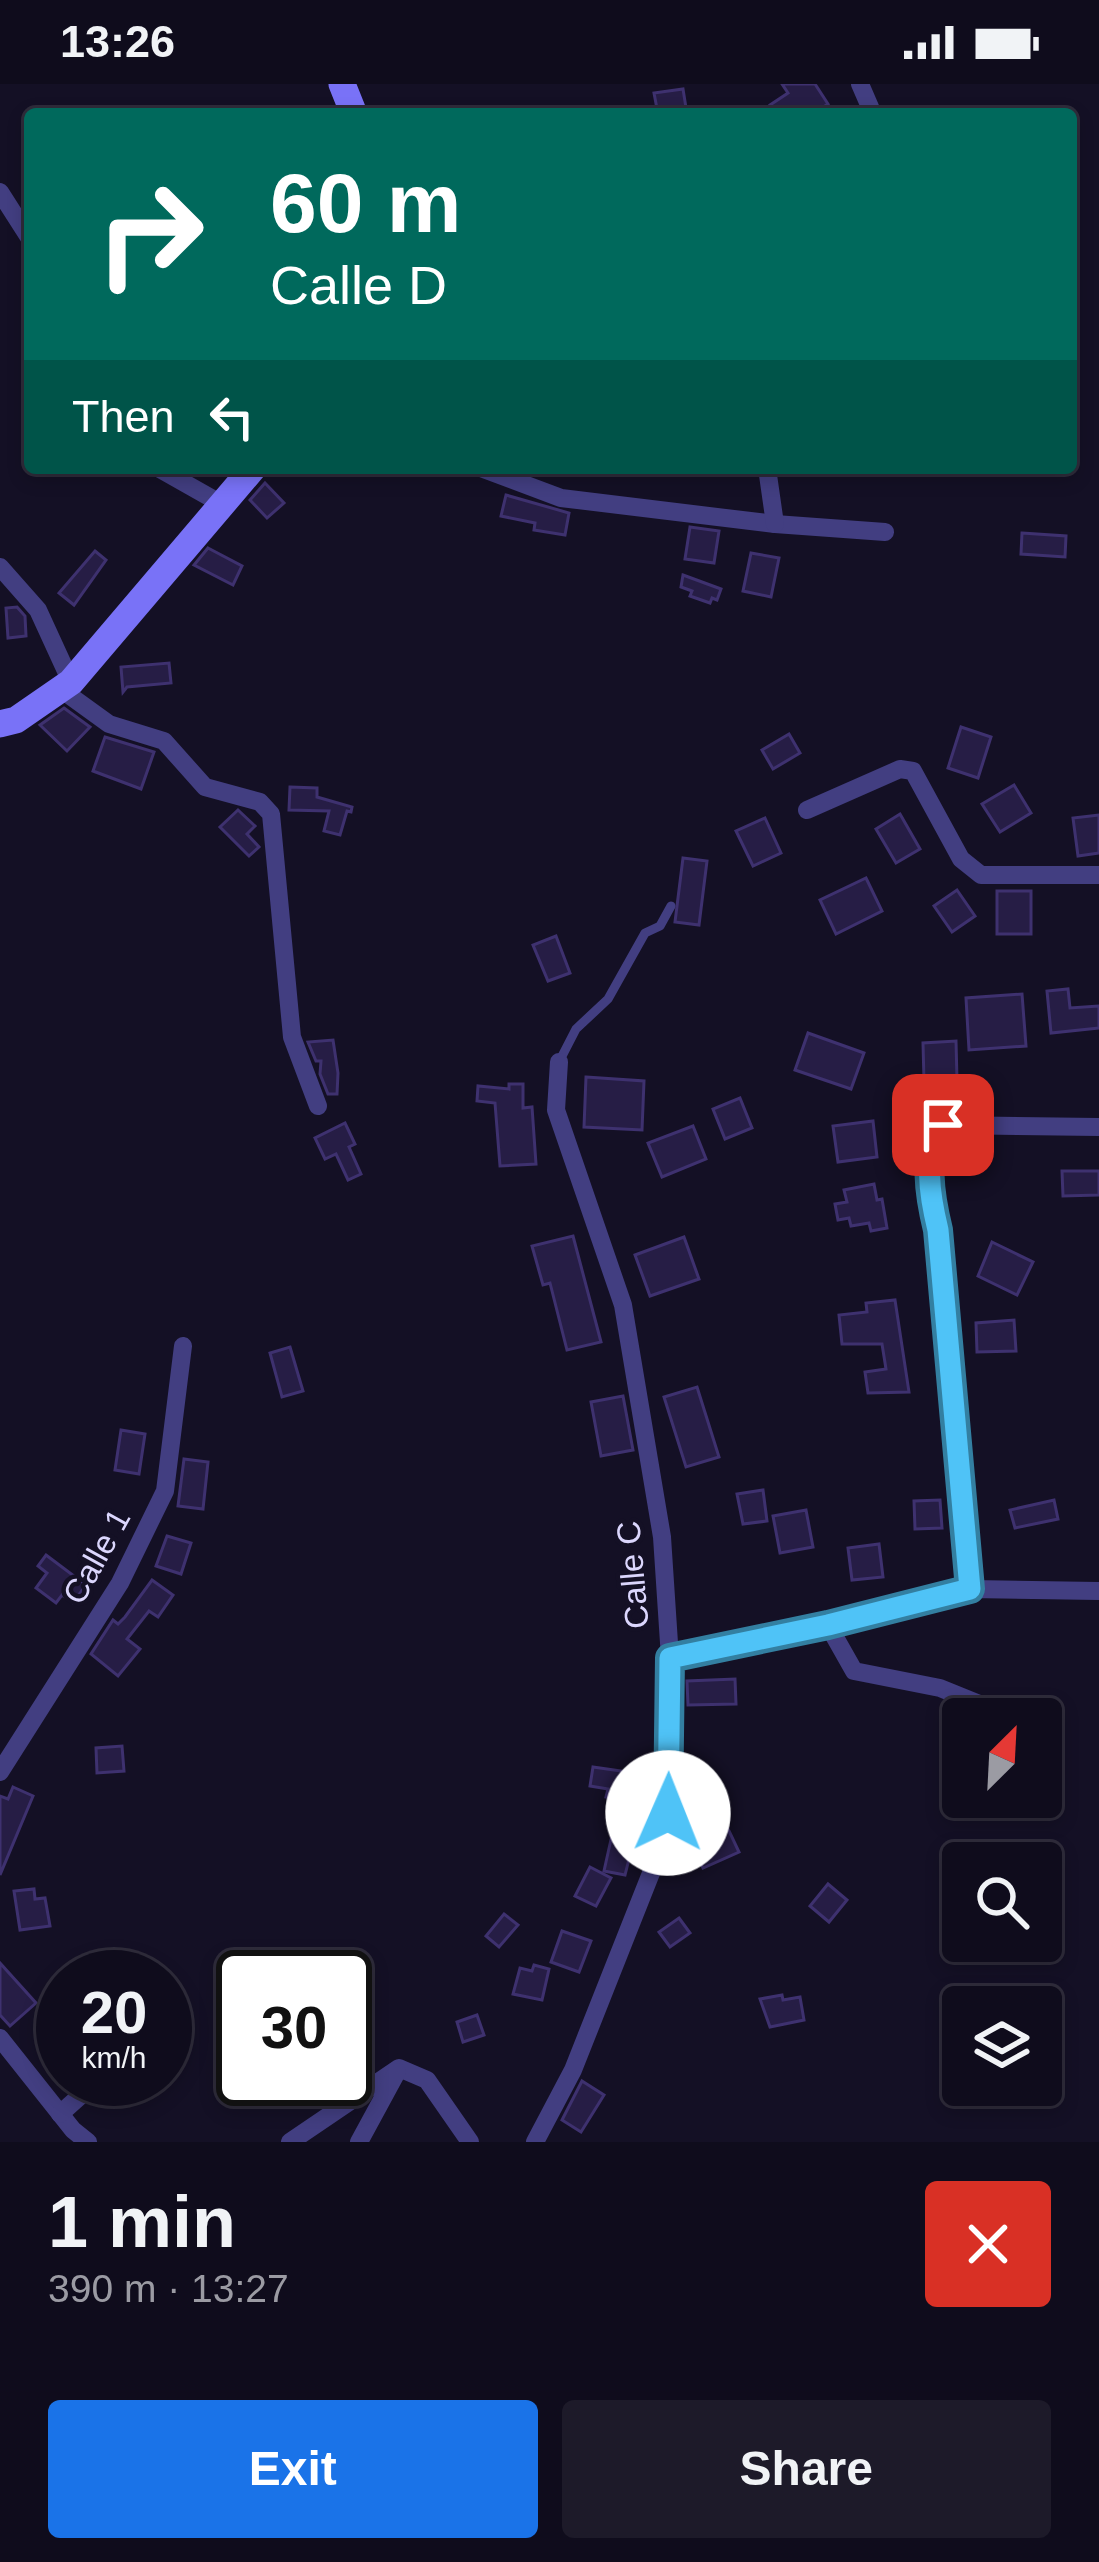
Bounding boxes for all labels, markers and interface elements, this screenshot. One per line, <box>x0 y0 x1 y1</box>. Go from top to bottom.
text: 13:26 <box>60 16 175 67</box>
icon: right <box>72 156 228 312</box>
text: 60 m <box>270 156 461 250</box>
text: Calle D <box>270 255 447 315</box>
icon: left <box>199 384 265 450</box>
text: Then <box>72 391 175 442</box>
pin <box>892 1074 994 1176</box>
icon: arrive <box>910 1092 976 1158</box>
street label: Calle 1 <box>55 1502 138 1610</box>
street label: Calle C <box>609 1519 656 1630</box>
north arrow <box>942 1698 1062 1818</box>
map controls <box>942 1698 1062 2106</box>
position arrow <box>605 1750 731 1876</box>
button: search <box>942 1842 1062 1962</box>
speed limit sign: 30 <box>216 1950 372 2106</box>
text: 20 <box>81 1979 147 2046</box>
button: layers <box>942 1986 1062 2106</box>
text: km/h <box>81 2041 147 2074</box>
button: close <box>925 2181 1051 2307</box>
text: 1 min <box>48 2182 236 2262</box>
text: 390 m · 13:27 <box>48 2267 289 2310</box>
button: Exit <box>48 2400 538 2538</box>
button: Share <box>562 2400 1051 2538</box>

